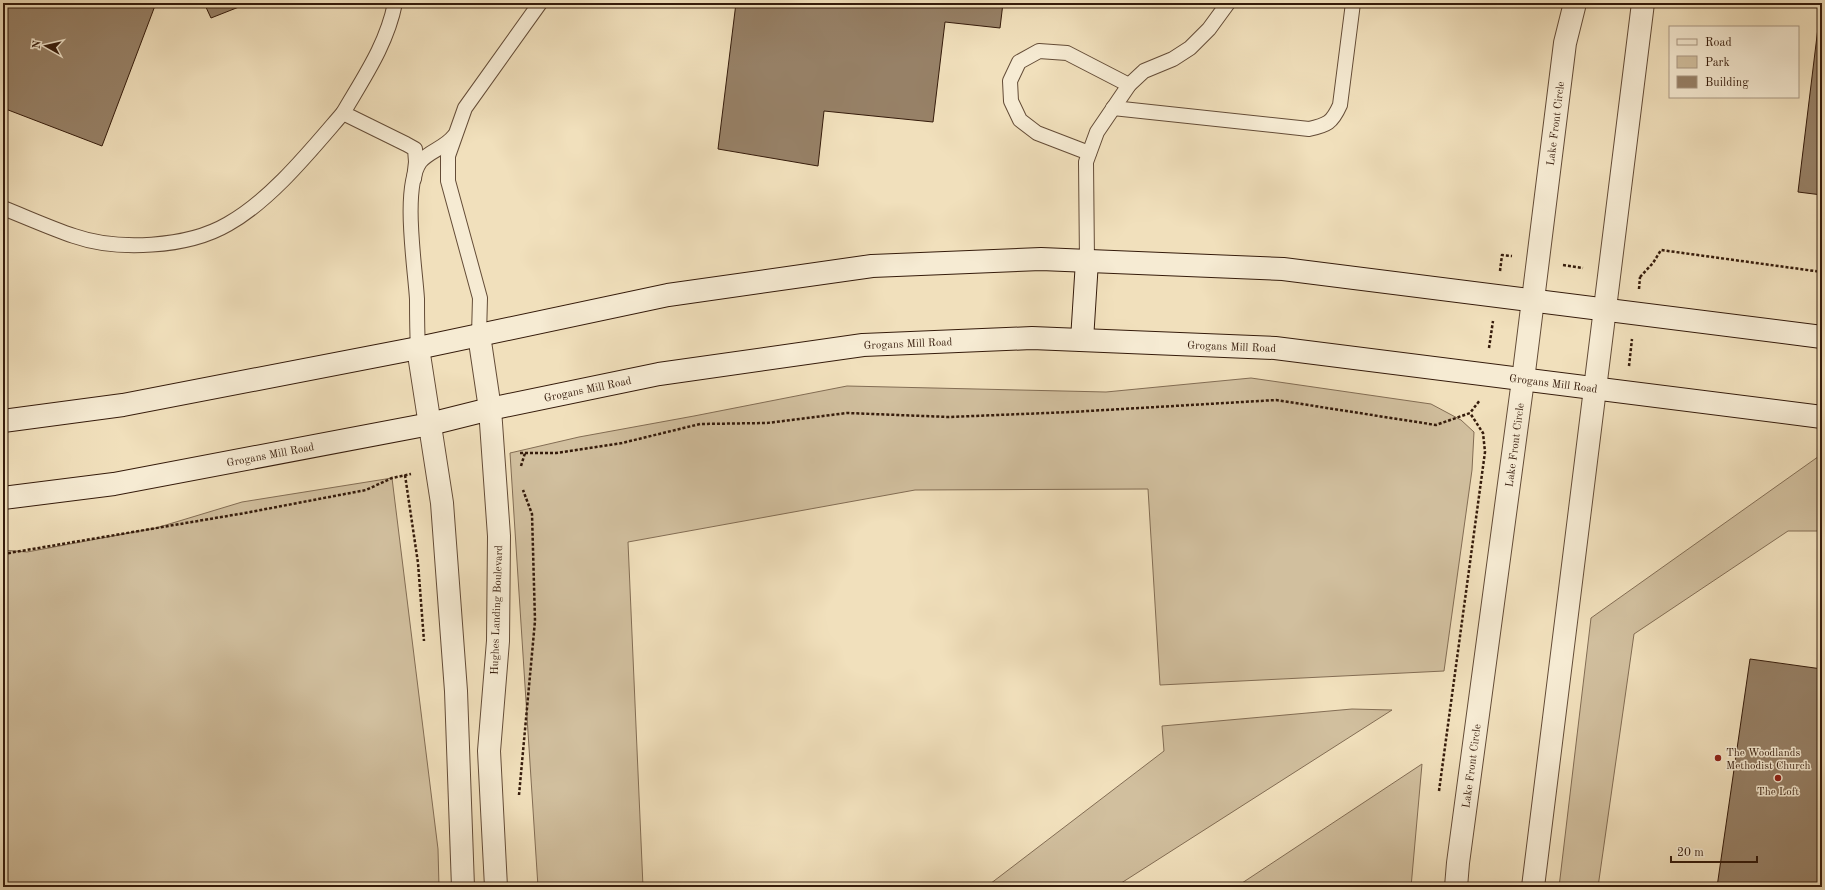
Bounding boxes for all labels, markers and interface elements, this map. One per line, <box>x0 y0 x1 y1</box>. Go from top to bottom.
north arrow <box>26 26 66 66</box>
legend <box>1669 26 1799 98</box>
text: Road <box>1705 37 1732 49</box>
text: N <box>32 39 44 50</box>
text: Park <box>1705 57 1730 69</box>
text: Building <box>1705 77 1749 89</box>
street label: Lake Front Circle <box>1546 81 1567 166</box>
street label: Grogans Mill Road <box>863 337 953 352</box>
street label: Grogans Mill Road <box>1187 340 1277 355</box>
street label: Grogans Mill Road <box>1508 374 1598 396</box>
street label: Grogans Mill Road <box>543 376 633 405</box>
street label: Lake Front Circle <box>1505 402 1527 488</box>
street label: Grogans Mill Road <box>226 442 316 469</box>
street label: Hughes Landing Boulevard <box>490 545 505 675</box>
street label: Lake Front Circle <box>1461 723 1484 809</box>
place label: The Woodlands Methodist Church <box>1726 748 1811 772</box>
marker: The Woodlands Methodist Church <box>1713 753 1723 763</box>
marker: The Loft <box>1773 773 1783 783</box>
place label: The Loft <box>1757 787 1799 798</box>
scale bar <box>1671 838 1757 864</box>
text: 20 m <box>1677 847 1704 859</box>

